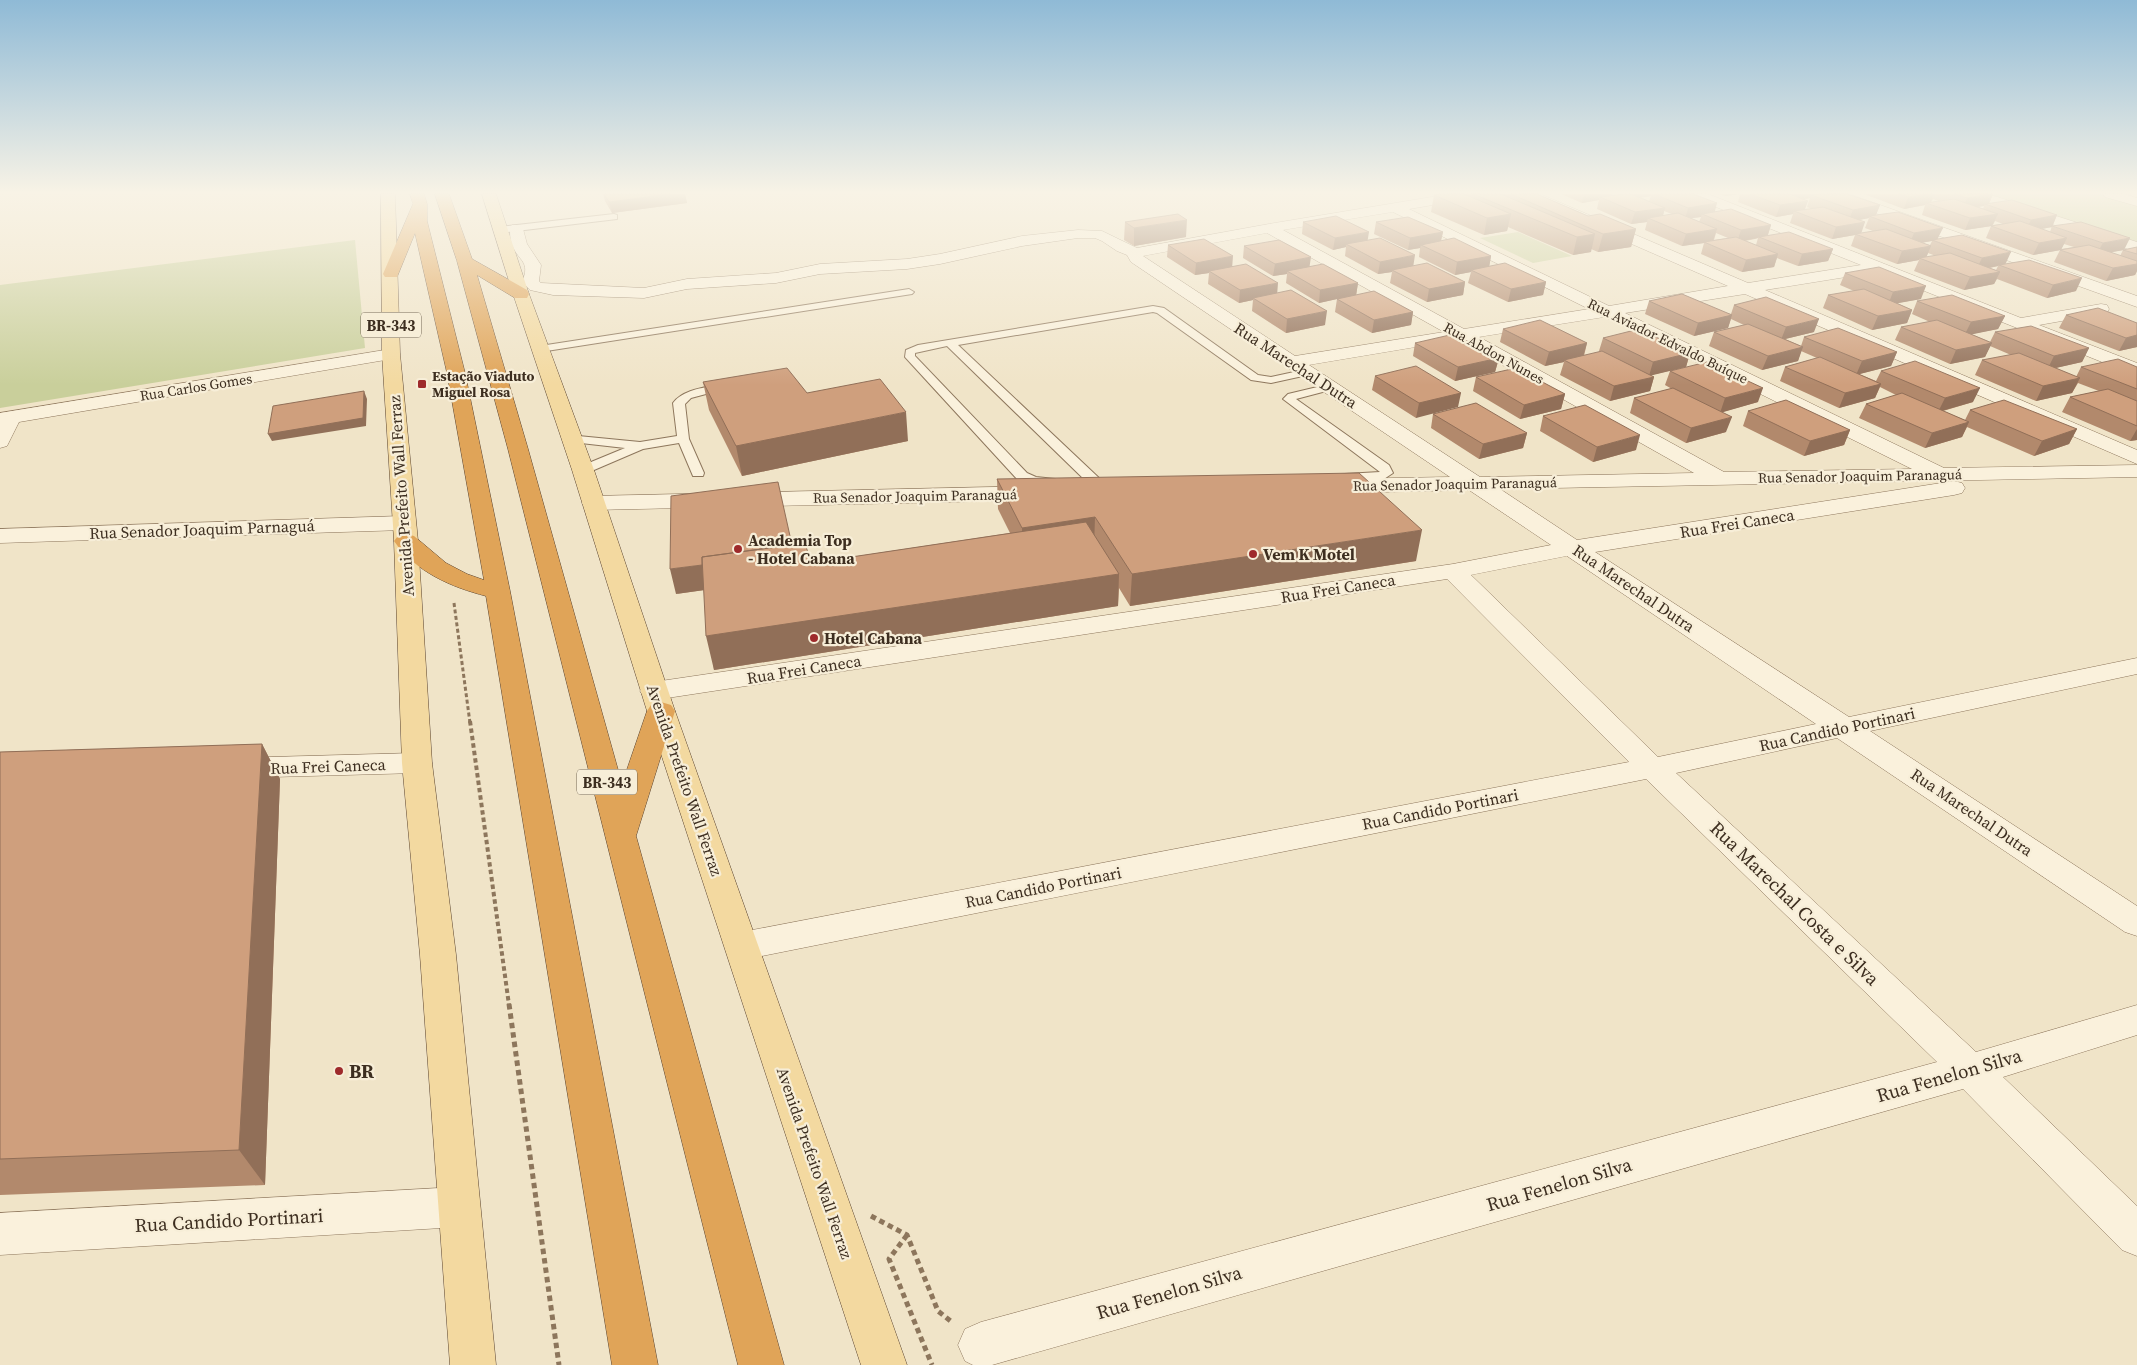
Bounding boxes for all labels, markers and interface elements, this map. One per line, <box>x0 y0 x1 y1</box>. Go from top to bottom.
street label: Rua Aviador Edvaldo Buíque <box>1584 293 1752 389</box>
road number: BR-343 <box>361 312 421 338</box>
street label: Rua Marechal Dutra <box>1230 317 1363 414</box>
street label: Rua Abdon Nunes <box>1440 317 1548 389</box>
place label: Estação Viaduto Miguel Rosa <box>432 366 535 402</box>
street label: Rua Carlos Gomes <box>138 368 254 406</box>
marker: Estação Viaduto Miguel Rosa <box>416 378 428 390</box>
street label: Avenida Prefeito Wall Ferraz <box>383 395 419 597</box>
street label: Rua Senador Joaquim Paranaguá <box>1758 464 1963 488</box>
street label: Rua Senador Joaquim Paranaguá <box>1353 472 1558 496</box>
street label: Rua Senador Joaquim Paranaguá <box>813 484 1018 508</box>
street label: Rua Frei Caneca <box>1678 503 1797 543</box>
street label: Rua Senador Joaquim Parnaguá <box>89 514 316 544</box>
place label: Academia Top - Hotel Cabana <box>748 529 855 569</box>
street label: Rua Marechal Dutra <box>1569 539 1700 638</box>
marker: Academia Top - Hotel Cabana <box>732 543 744 555</box>
place label: Vem K Motel <box>1263 543 1355 565</box>
marker: Vem K Motel <box>1247 548 1259 560</box>
street label: Rua Frei Caneca <box>1279 568 1398 608</box>
place label: Hotel Cabana <box>824 627 922 649</box>
marker: Hotel Cabana <box>808 632 820 644</box>
street label: Rua Frei Caneca <box>745 649 864 689</box>
street label: Avenida Prefeito Wall Ferraz <box>642 681 728 879</box>
street label: Rua Candido Portinari <box>1757 702 1917 756</box>
street label: Rua Frei Caneca <box>270 753 387 779</box>
street label: Rua Marechal Dutra <box>1907 763 2038 862</box>
road number: BR-343 <box>577 770 637 794</box>
street label: Rua Candido Portinari <box>1360 783 1520 835</box>
street label: Rua Marechal Costa e Silva <box>1705 815 1886 991</box>
street label: Rua Candido Portinari <box>963 861 1123 913</box>
street label: Rua Fenelon Silva <box>1873 1042 2025 1108</box>
place label: BR <box>349 1058 374 1084</box>
street label: Avenida Prefeito Wall Ferraz <box>772 1064 858 1262</box>
marker: BR <box>333 1065 345 1077</box>
street label: Rua Fenelon Silva <box>1483 1151 1635 1217</box>
street label: Rua Candido Portinari <box>134 1202 324 1238</box>
street label: Rua Fenelon Silva <box>1093 1259 1245 1325</box>

